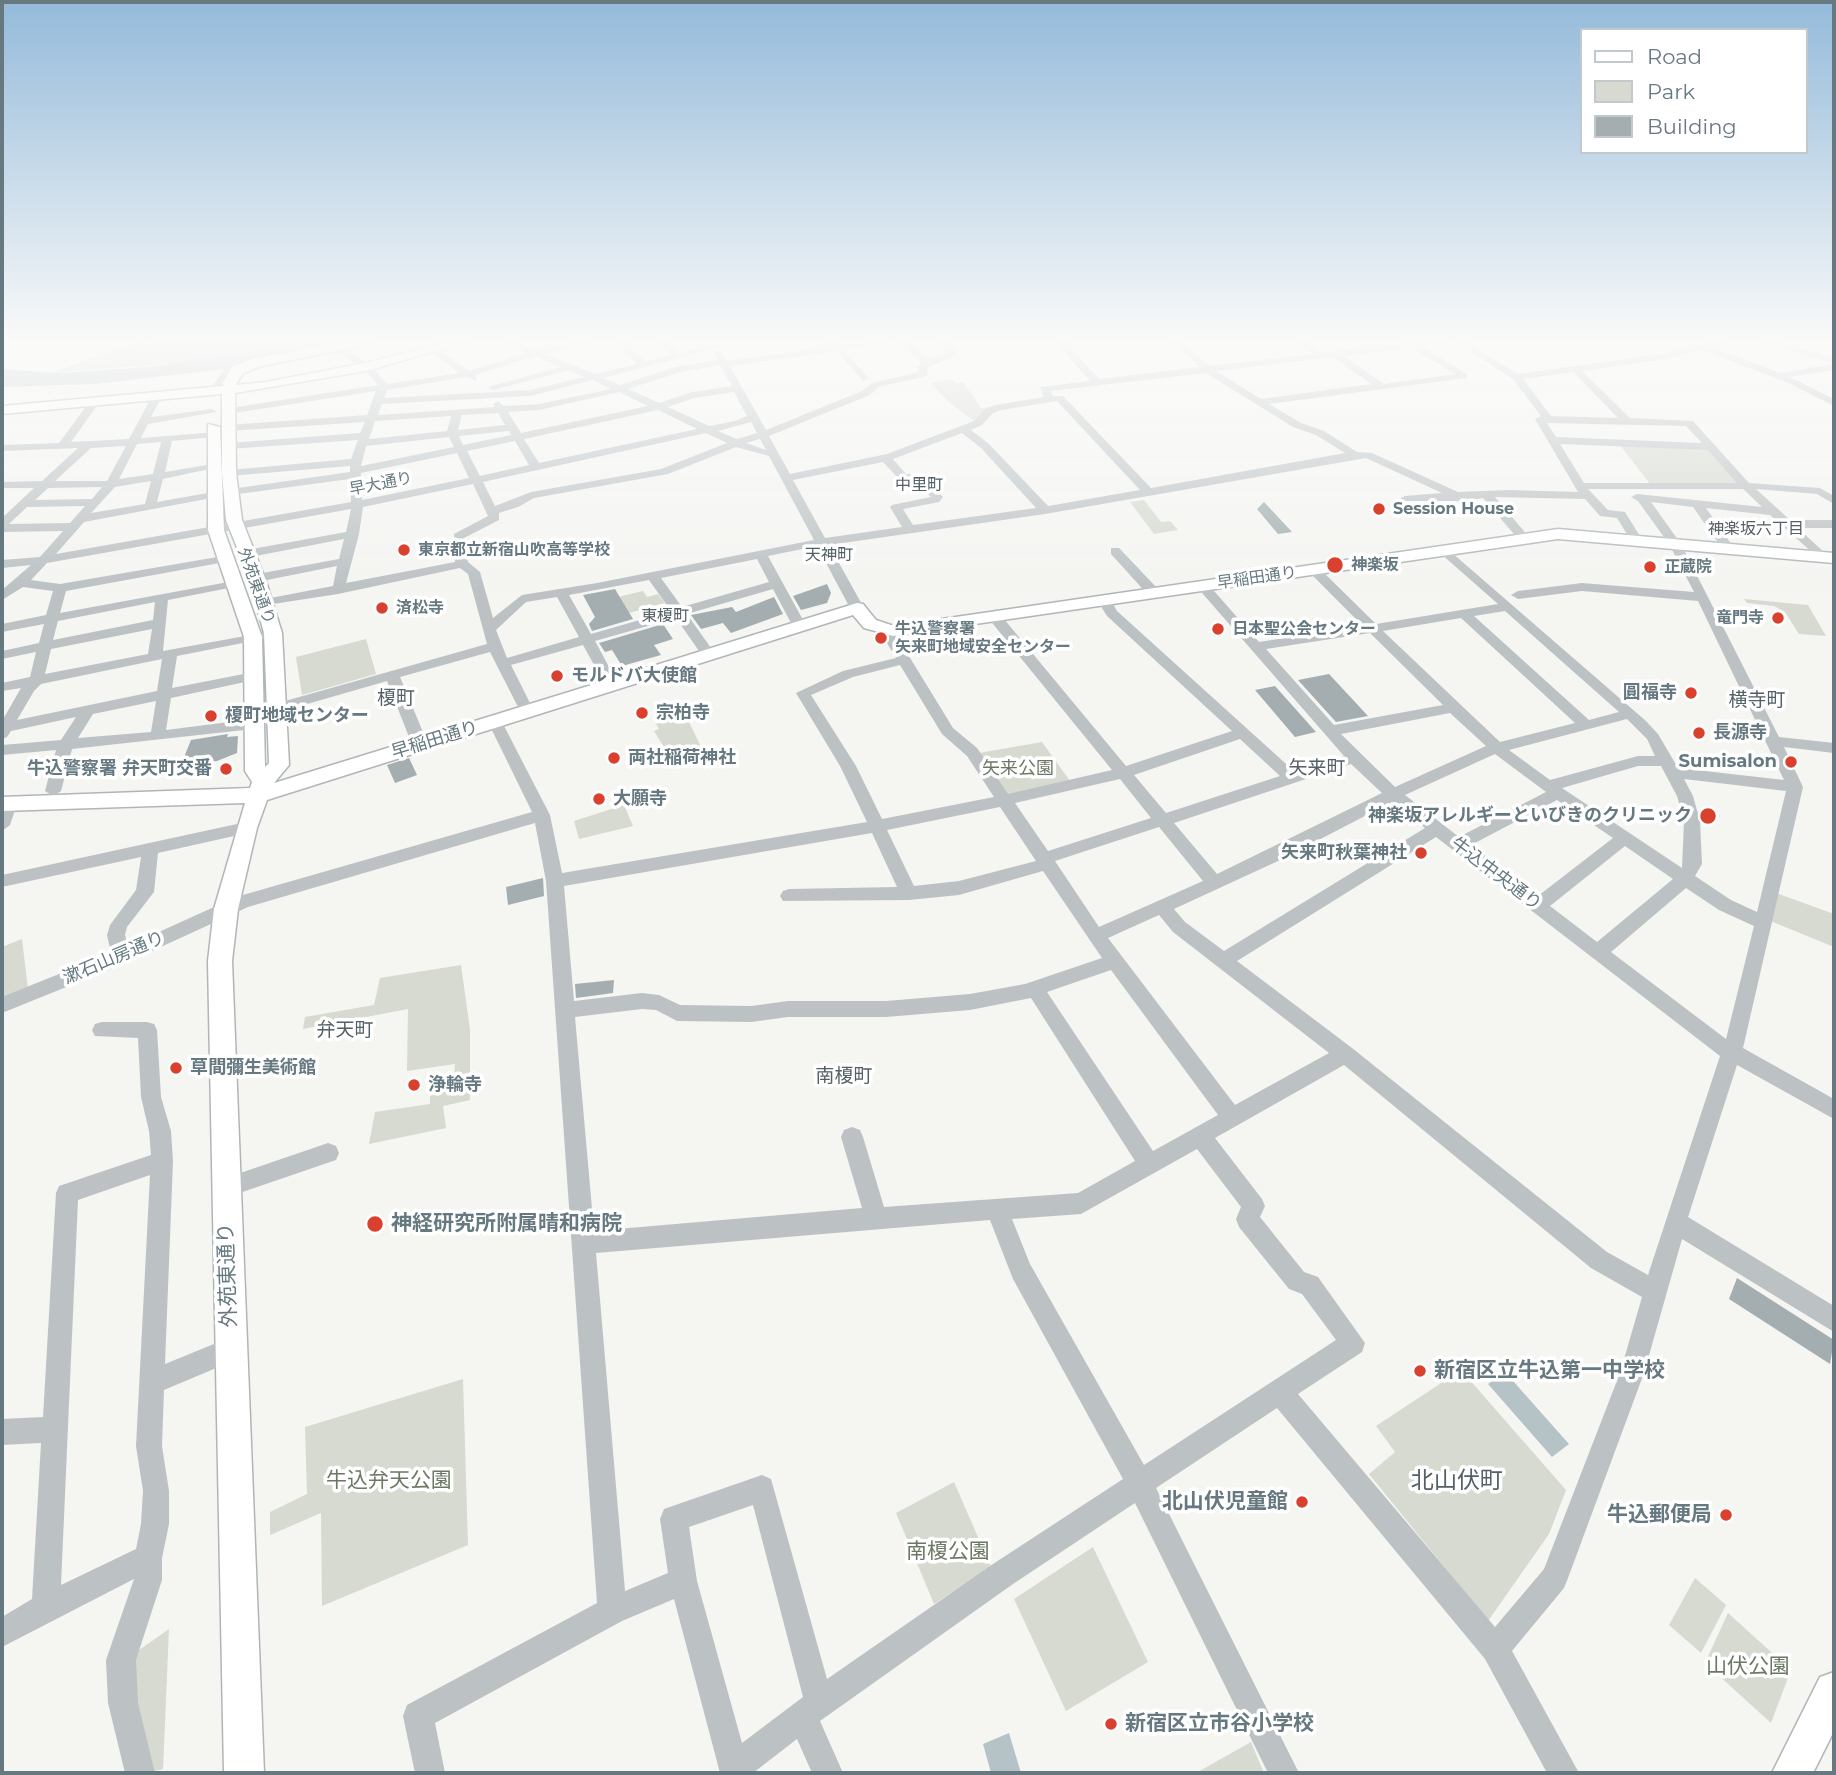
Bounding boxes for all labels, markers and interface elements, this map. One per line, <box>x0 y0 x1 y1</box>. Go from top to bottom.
legend <box>1580 28 1808 154</box>
text: Road <box>1647 44 1702 69</box>
text: Park <box>1647 79 1695 104</box>
text: Building <box>1647 114 1737 139</box>
street label: 早大通り <box>348 468 414 500</box>
district label: 中里町 <box>895 475 943 495</box>
place label: Session House <box>1393 499 1514 519</box>
marker: Session House <box>1371 501 1387 517</box>
district label: 神楽坂六丁目 <box>1708 519 1804 539</box>
place label: 東京都立新宿山吹高等学校 <box>418 540 610 560</box>
marker: 東京都立新宿山吹高等学校 <box>396 542 412 558</box>
street label: 外苑東通り <box>233 545 279 627</box>
district label: 天神町 <box>805 545 853 565</box>
marker: 神楽坂 <box>1325 555 1345 575</box>
place label: 神楽坂 <box>1351 555 1399 575</box>
place label: 正蔵院 <box>1664 557 1712 577</box>
marker: 正蔵院 <box>1642 559 1658 575</box>
street label: 早稲田通り <box>1216 563 1298 593</box>
place label: 済松寺 <box>396 598 444 618</box>
marker: 済松寺 <box>374 600 390 616</box>
district label: 東榎町 <box>641 606 689 626</box>
place label: 竜門寺 <box>1716 608 1764 628</box>
marker: 竜門寺 <box>1770 610 1786 626</box>
place label: 牛込警察署 矢来町地域安全センター <box>895 619 1071 657</box>
place label: 日本聖公会センター <box>1232 619 1376 639</box>
marker: 日本聖公会センター <box>1210 621 1226 637</box>
marker: 牛込警察署 矢来町地域安全センター <box>873 630 889 646</box>
place label: モルドバ大使館 <box>571 665 697 687</box>
marker: モルドバ大使館 <box>549 668 565 684</box>
place label: 圓福寺 <box>1623 682 1677 704</box>
marker: 圓福寺 <box>1683 685 1699 701</box>
district label: 榎町 <box>377 687 415 709</box>
district label: 横寺町 <box>1729 689 1785 711</box>
place label: 宗柏寺 <box>656 702 710 724</box>
place label: 榎町地域センター <box>225 705 369 727</box>
marker: 宗柏寺 <box>634 705 650 721</box>
marker: 榎町地域センター <box>203 708 219 724</box>
street label: 早稲田通り <box>389 717 481 763</box>
place label: 長源寺 <box>1713 722 1767 744</box>
marker: 長源寺 <box>1691 725 1707 741</box>
place label: 両社稲荷神社 <box>628 747 736 769</box>
marker: 両社稲荷神社 <box>606 750 622 766</box>
place label: Sumisalon <box>1679 751 1777 773</box>
marker: Sumisalon <box>1783 754 1799 770</box>
district label: 矢来町 <box>1289 757 1345 779</box>
place label: 牛込警察署 弁天町交番 <box>27 758 212 780</box>
park label: 矢来公園 <box>982 758 1054 780</box>
marker: 牛込警察署 弁天町交番 <box>218 761 234 777</box>
place label: 大願寺 <box>613 788 667 810</box>
marker: 大願寺 <box>591 791 607 807</box>
place label: 神楽坂アレルギーといびきのクリニック <box>1368 805 1692 827</box>
marker: 神楽坂アレルギーといびきのクリニック <box>1698 806 1718 826</box>
street label: 牛込中央通り <box>1446 833 1546 915</box>
place label: 矢来町秋葉神社 <box>1281 842 1407 864</box>
marker: 矢来町秋葉神社 <box>1413 845 1429 861</box>
street label: 漱石山房通り <box>60 927 168 989</box>
district label: 弁天町 <box>317 1019 373 1041</box>
place label: 草間彌生美術館 <box>190 1057 316 1079</box>
marker: 草間彌生美術館 <box>168 1060 184 1076</box>
district label: 南榎町 <box>816 1065 872 1087</box>
place label: 浄輪寺 <box>428 1074 482 1096</box>
marker: 浄輪寺 <box>406 1077 422 1093</box>
place label: 神経研究所附属晴和病院 <box>391 1211 622 1237</box>
marker: 神経研究所附属晴和病院 <box>365 1214 385 1234</box>
street label: 外苑東通り <box>214 1222 242 1328</box>
place label: 新宿区立牛込第一中学校 <box>1434 1358 1665 1384</box>
marker: 新宿区立牛込第一中学校 <box>1412 1363 1428 1379</box>
district label: 北山伏町 <box>1411 1467 1503 1495</box>
park label: 牛込弁天公園 <box>326 1468 452 1494</box>
place label: 北山伏児童館 <box>1162 1489 1288 1515</box>
marker: 北山伏児童館 <box>1294 1494 1310 1510</box>
place label: 牛込郵便局 <box>1607 1502 1712 1528</box>
marker: 牛込郵便局 <box>1718 1507 1734 1523</box>
park label: 南榎公園 <box>906 1539 990 1565</box>
park label: 山伏公園 <box>1706 1654 1790 1680</box>
place label: 新宿区立市谷小学校 <box>1125 1711 1314 1737</box>
marker: 新宿区立市谷小学校 <box>1103 1716 1119 1732</box>

